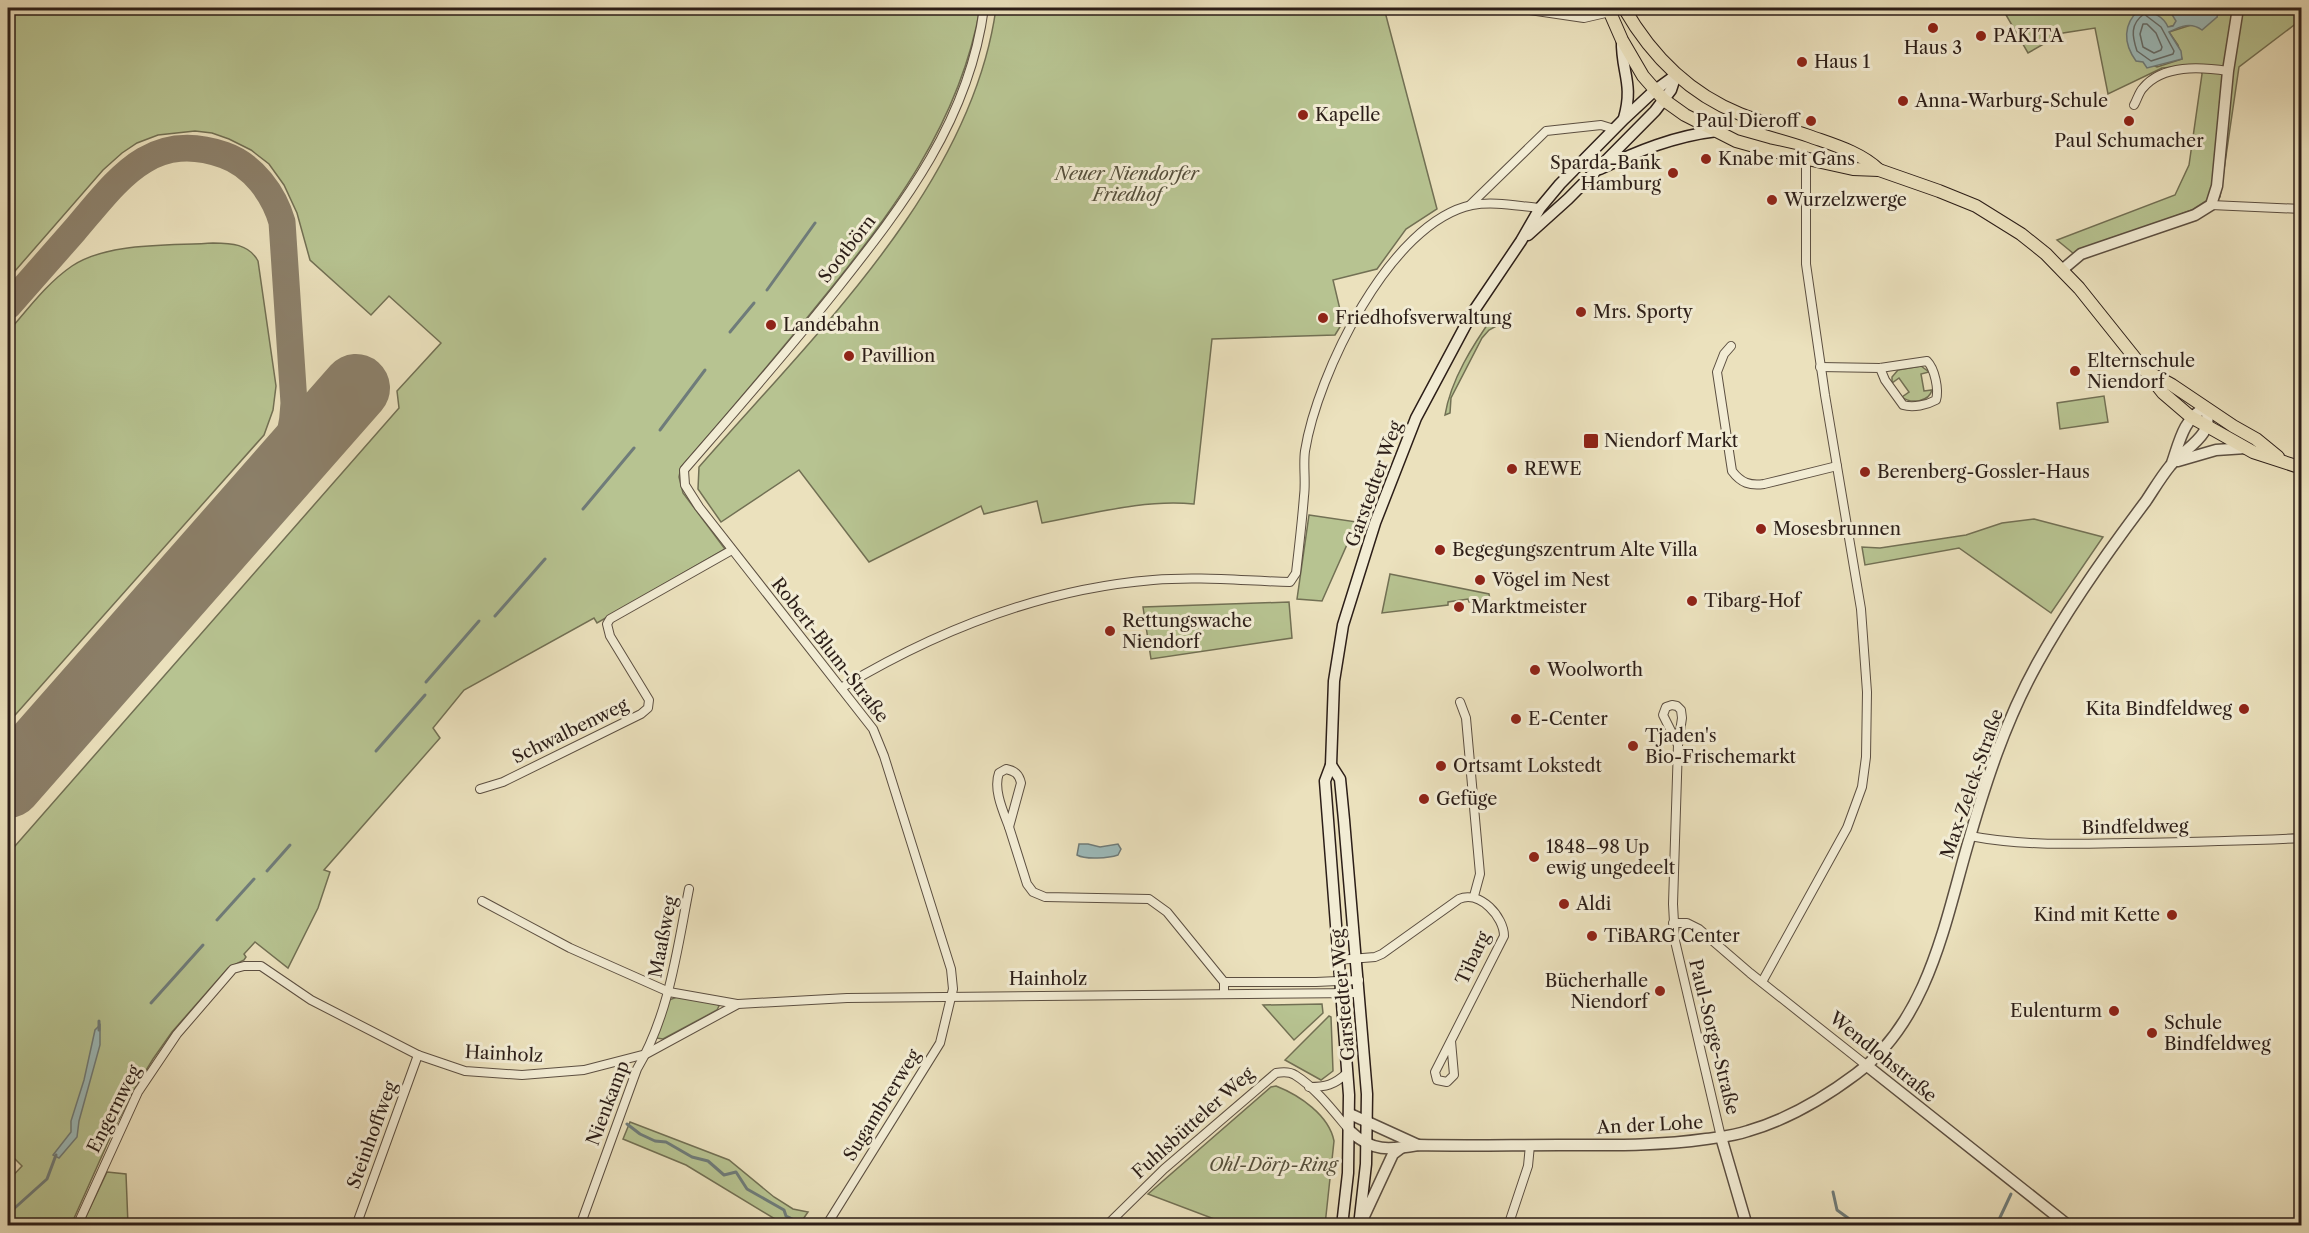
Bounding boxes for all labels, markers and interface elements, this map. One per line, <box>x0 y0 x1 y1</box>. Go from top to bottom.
marker: Haus 3 <box>1926 21 1940 35</box>
place label: PAKITA <box>1993 25 2064 47</box>
marker: PAKITA <box>1974 29 1988 43</box>
place label: Haus 3 <box>1904 37 1962 59</box>
place label: Haus 1 <box>1814 51 1871 73</box>
marker: Haus 1 <box>1795 55 1809 69</box>
place label: Anna-Warburg-Schule <box>1914 90 2108 112</box>
marker: Anna-Warburg-Schule <box>1896 94 1910 108</box>
place label: Kapelle <box>1315 104 1380 126</box>
marker: Kapelle <box>1296 108 1310 122</box>
place label: Paul Dieroff <box>1696 110 1802 132</box>
marker: Paul Dieroff <box>1804 114 1818 128</box>
marker: Paul Schumacher <box>2122 114 2136 128</box>
place label: Paul Schumacher <box>2054 130 2204 152</box>
place label: Knabe mit Gans <box>1718 148 1855 170</box>
place label: Sparda-Bank Hamburg <box>1550 152 1663 195</box>
marker: Knabe mit Gans <box>1699 152 1713 166</box>
park label: Neuer Niendorfer Friedhof <box>1053 163 1200 206</box>
marker: Sparda-Bank Hamburg <box>1666 166 1680 180</box>
place label: Wurzelzwerge <box>1783 189 1907 211</box>
marker: Wurzelzwerge <box>1765 193 1779 207</box>
street label: Sootbörn <box>814 211 880 287</box>
place label: Mrs. Sporty <box>1593 301 1694 323</box>
marker: Mrs. Sporty <box>1574 305 1588 319</box>
place label: Friedhofsverwaltung <box>1335 307 1512 329</box>
marker: Friedhofsverwaltung <box>1316 311 1330 325</box>
place label: Landebahn <box>783 314 880 336</box>
marker: Landebahn <box>764 318 778 332</box>
place label: Pavillion <box>861 345 935 367</box>
marker: Pavillion <box>842 349 856 363</box>
place label: Elternschule Niendorf <box>2087 350 2195 393</box>
marker: Elternschule Niendorf <box>2068 364 2082 378</box>
street label: Garstedter Weg <box>1341 418 1407 550</box>
place label: Niendorf Markt <box>1604 430 1739 452</box>
marker: Niendorf Markt <box>1582 432 1600 450</box>
place label: REWE <box>1524 458 1582 480</box>
place label: Berenberg-Gossler-Haus <box>1877 461 2090 483</box>
marker: REWE <box>1505 462 1519 476</box>
marker: Berenberg-Gossler-Haus <box>1858 465 1872 479</box>
place label: Mosesbrunnen <box>1773 518 1901 540</box>
marker: Mosesbrunnen <box>1754 522 1768 536</box>
place label: Begegungszentrum Alte Villa <box>1452 539 1698 561</box>
marker: Begegungszentrum Alte Villa <box>1433 543 1447 557</box>
place label: Vögel im Nest <box>1491 569 1610 591</box>
street label: Robert-Blum-Straße <box>767 573 893 727</box>
marker: Vögel im Nest <box>1473 573 1487 587</box>
place label: Tibarg-Hof <box>1704 590 1803 612</box>
marker: Tibarg-Hof <box>1685 594 1699 608</box>
place label: Marktmeister <box>1471 596 1587 618</box>
marker: Marktmeister <box>1452 600 1466 614</box>
place label: Rettungswache Niendorf <box>1122 610 1252 653</box>
marker: Rettungswache Niendorf <box>1103 624 1117 638</box>
place label: Woolworth <box>1546 659 1643 681</box>
marker: Woolworth <box>1528 663 1542 677</box>
street label: Schwalbenweg <box>509 693 632 769</box>
place label: Kita Bindfeldweg <box>2085 698 2232 720</box>
marker: Kita Bindfeldweg <box>2237 702 2251 716</box>
street label: Max-Zelck-Straße <box>1936 706 2008 862</box>
place label: E-Center <box>1528 708 1608 730</box>
marker: E-Center <box>1509 712 1523 726</box>
place label: Tjaden's Bio-Frischemarkt <box>1645 725 1797 768</box>
marker: Tjaden's Bio-Frischemarkt <box>1626 739 1640 753</box>
place label: Ortsamt Lokstedt <box>1453 755 1603 777</box>
marker: Ortsamt Lokstedt <box>1434 759 1448 773</box>
place label: Gefüge <box>1436 788 1497 810</box>
marker: Gefüge <box>1417 792 1431 806</box>
street label: Bindfeldweg <box>2081 815 2189 839</box>
place label: 1848–98 Up ewig ungedeelt <box>1546 836 1676 879</box>
marker: 1848–98 Up ewig ungedeelt <box>1527 850 1541 864</box>
place label: Aldi <box>1575 893 1612 915</box>
street label: Maaßweg <box>644 894 682 980</box>
marker: Aldi <box>1557 897 1571 911</box>
place label: Kind mit Kette <box>2034 904 2160 926</box>
marker: Kind mit Kette <box>2165 908 2179 922</box>
place label: TiBARG Center <box>1604 925 1740 947</box>
street label: Tibarg <box>1451 927 1495 988</box>
street label: Garstedter Weg <box>1326 928 1360 1062</box>
marker: TiBARG Center <box>1585 929 1599 943</box>
street label: Paul-Sorge-Straße <box>1684 957 1744 1117</box>
street label: Hainholz <box>1009 968 1087 990</box>
place label: Bücherhalle Niendorf <box>1545 970 1651 1013</box>
marker: Bücherhalle Niendorf <box>1653 984 1667 998</box>
place label: Eulenturm <box>2010 1000 2102 1022</box>
marker: Eulenturm <box>2107 1004 2121 1018</box>
street label: Wendlohstraße <box>1824 1006 1941 1107</box>
place label: Schule Bindfeldweg <box>2164 1012 2271 1055</box>
marker: Schule Bindfeldweg <box>2145 1026 2159 1040</box>
street label: Hainholz <box>464 1041 544 1067</box>
street label: Sugambrerweg <box>839 1045 925 1165</box>
street label: Nienkamp <box>582 1058 634 1148</box>
street label: Engernweg <box>83 1061 146 1157</box>
street label: Fuhlsbütteler Weg <box>1128 1062 1259 1183</box>
street label: Steinhoffweg <box>342 1078 402 1192</box>
street label: An der Lohe <box>1595 1111 1704 1139</box>
park label: Ohl-Dörp-Ring <box>1209 1154 1339 1176</box>

